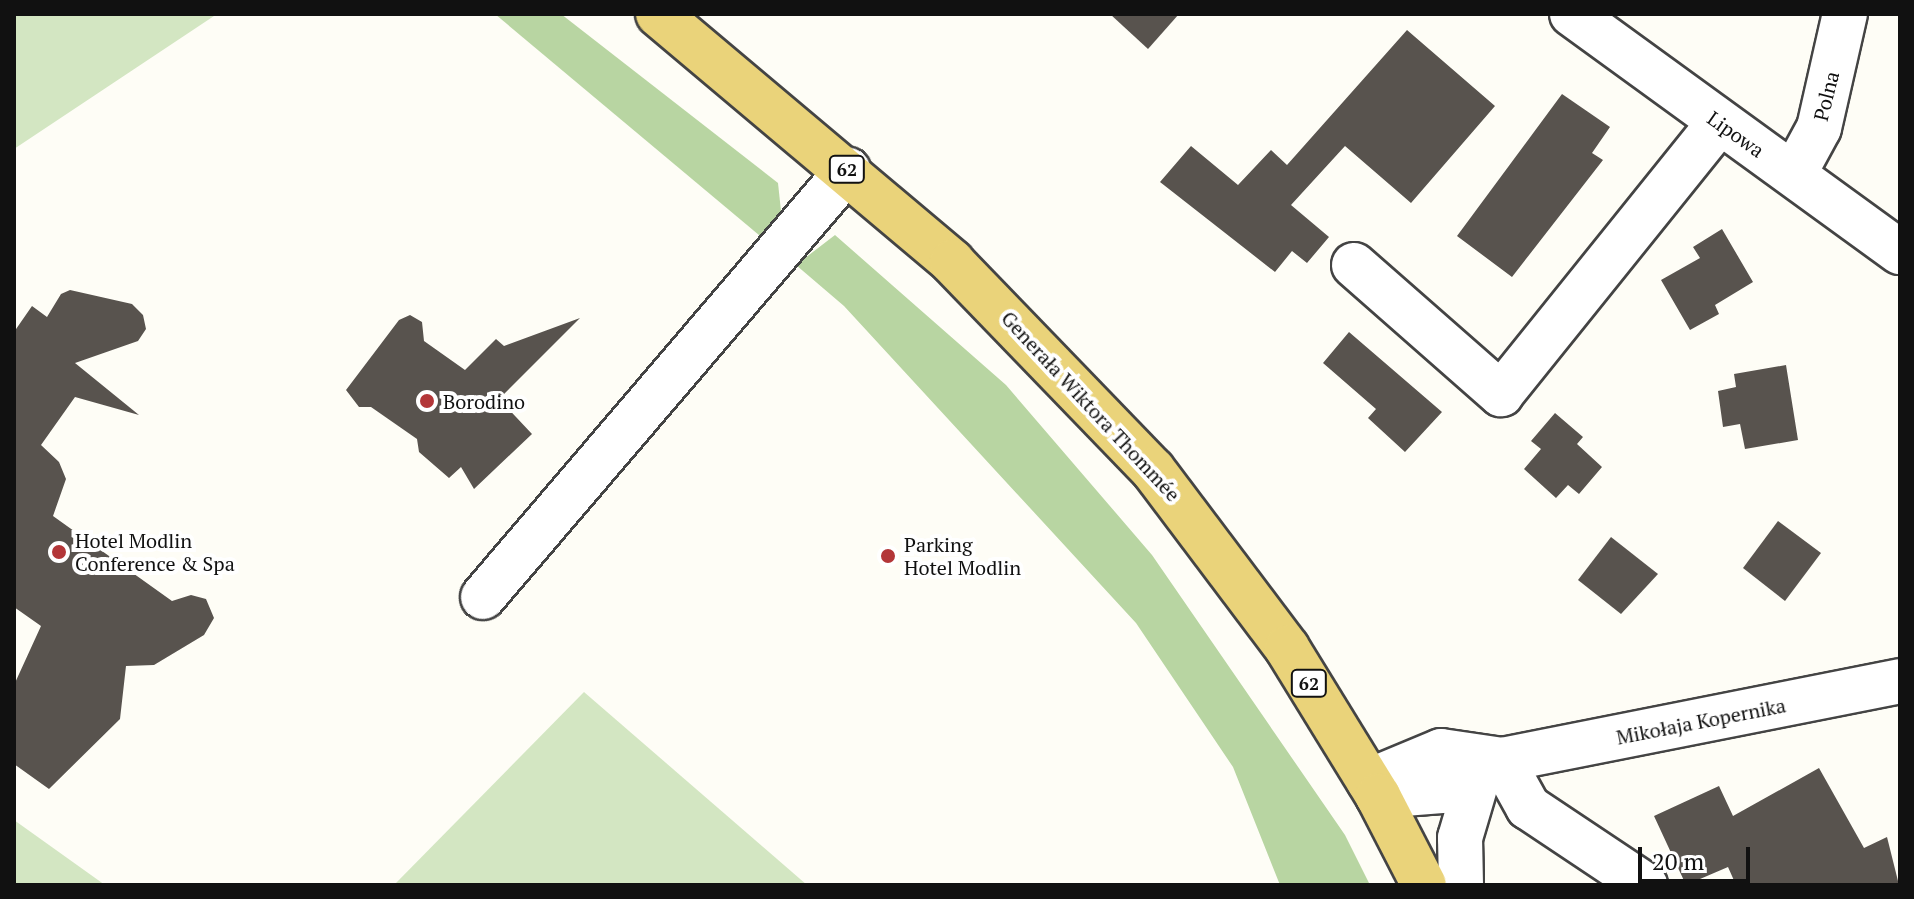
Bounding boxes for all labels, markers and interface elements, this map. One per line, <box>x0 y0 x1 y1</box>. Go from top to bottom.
street label: Polna <box>1808 69 1844 123</box>
street label: Lipowa <box>1703 106 1769 162</box>
road number: 62 <box>827 155 867 183</box>
street label: Generała Wiktora Thommée <box>997 306 1185 506</box>
place label: Borodino <box>443 389 525 413</box>
marker: Borodino <box>418 392 436 410</box>
place label: Hotel Modlin Conference & Spa <box>75 528 235 575</box>
place label: Parking Hotel Modlin <box>904 532 1021 579</box>
marker: Hotel Modlin Conference & Spa <box>50 543 68 561</box>
marker: Parking Hotel Modlin <box>879 547 897 565</box>
road number: 62 <box>1289 669 1329 697</box>
street label: Mikołaja Kopernika <box>1614 693 1788 749</box>
scale bar <box>1642 831 1754 881</box>
text: 20 m <box>1652 845 1704 877</box>

